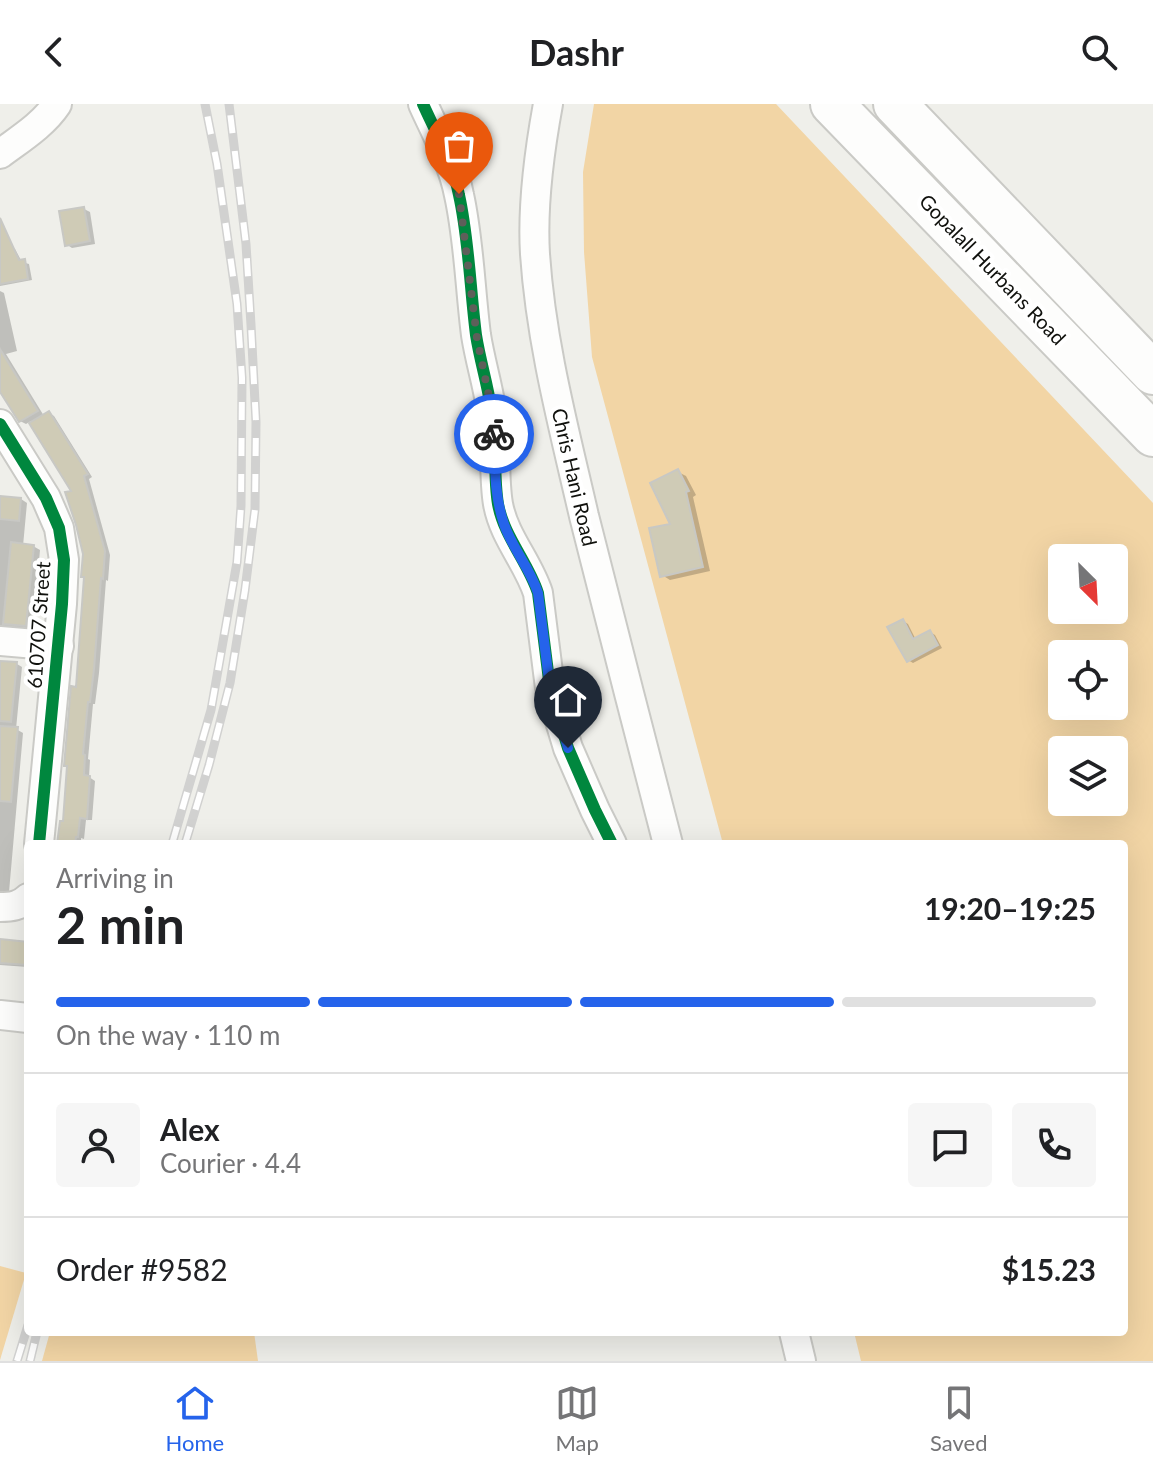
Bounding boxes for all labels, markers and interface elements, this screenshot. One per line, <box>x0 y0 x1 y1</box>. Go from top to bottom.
icon: back <box>32 30 76 74</box>
text: Dashr <box>529 30 624 74</box>
icon: search <box>1077 30 1121 74</box>
pin <box>425 112 493 194</box>
icon: bag <box>437 124 481 168</box>
street label: Gopalall Hurbans Road <box>915 189 1071 349</box>
courier <box>454 394 534 474</box>
street label: Chris Hani Road <box>547 406 603 548</box>
icon: bike <box>472 412 516 456</box>
north arrow <box>1048 544 1128 624</box>
map controls <box>1048 544 1128 816</box>
street label: 610707 Street <box>22 561 54 689</box>
button: locate <box>1048 640 1128 720</box>
pin <box>534 666 602 748</box>
icon: home <box>546 678 590 722</box>
button: layers <box>1048 736 1128 816</box>
text: Arriving in <box>56 862 174 894</box>
text: 19:20–19:25 <box>924 890 1096 926</box>
text: 2 min <box>56 893 185 955</box>
text: On the way · 110 m <box>56 1019 280 1051</box>
button: person <box>56 1103 140 1187</box>
button: chat <box>908 1103 992 1187</box>
button: phone <box>1012 1103 1096 1187</box>
text: Alex <box>160 1111 220 1147</box>
text: Courier · 4.4 <box>160 1147 301 1179</box>
text: Order #9582 <box>56 1251 228 1287</box>
text: $15.23 <box>1002 1251 1096 1287</box>
tab: Home <box>165 1381 224 1456</box>
tab: Map <box>555 1381 599 1456</box>
tab: Saved <box>930 1381 987 1456</box>

